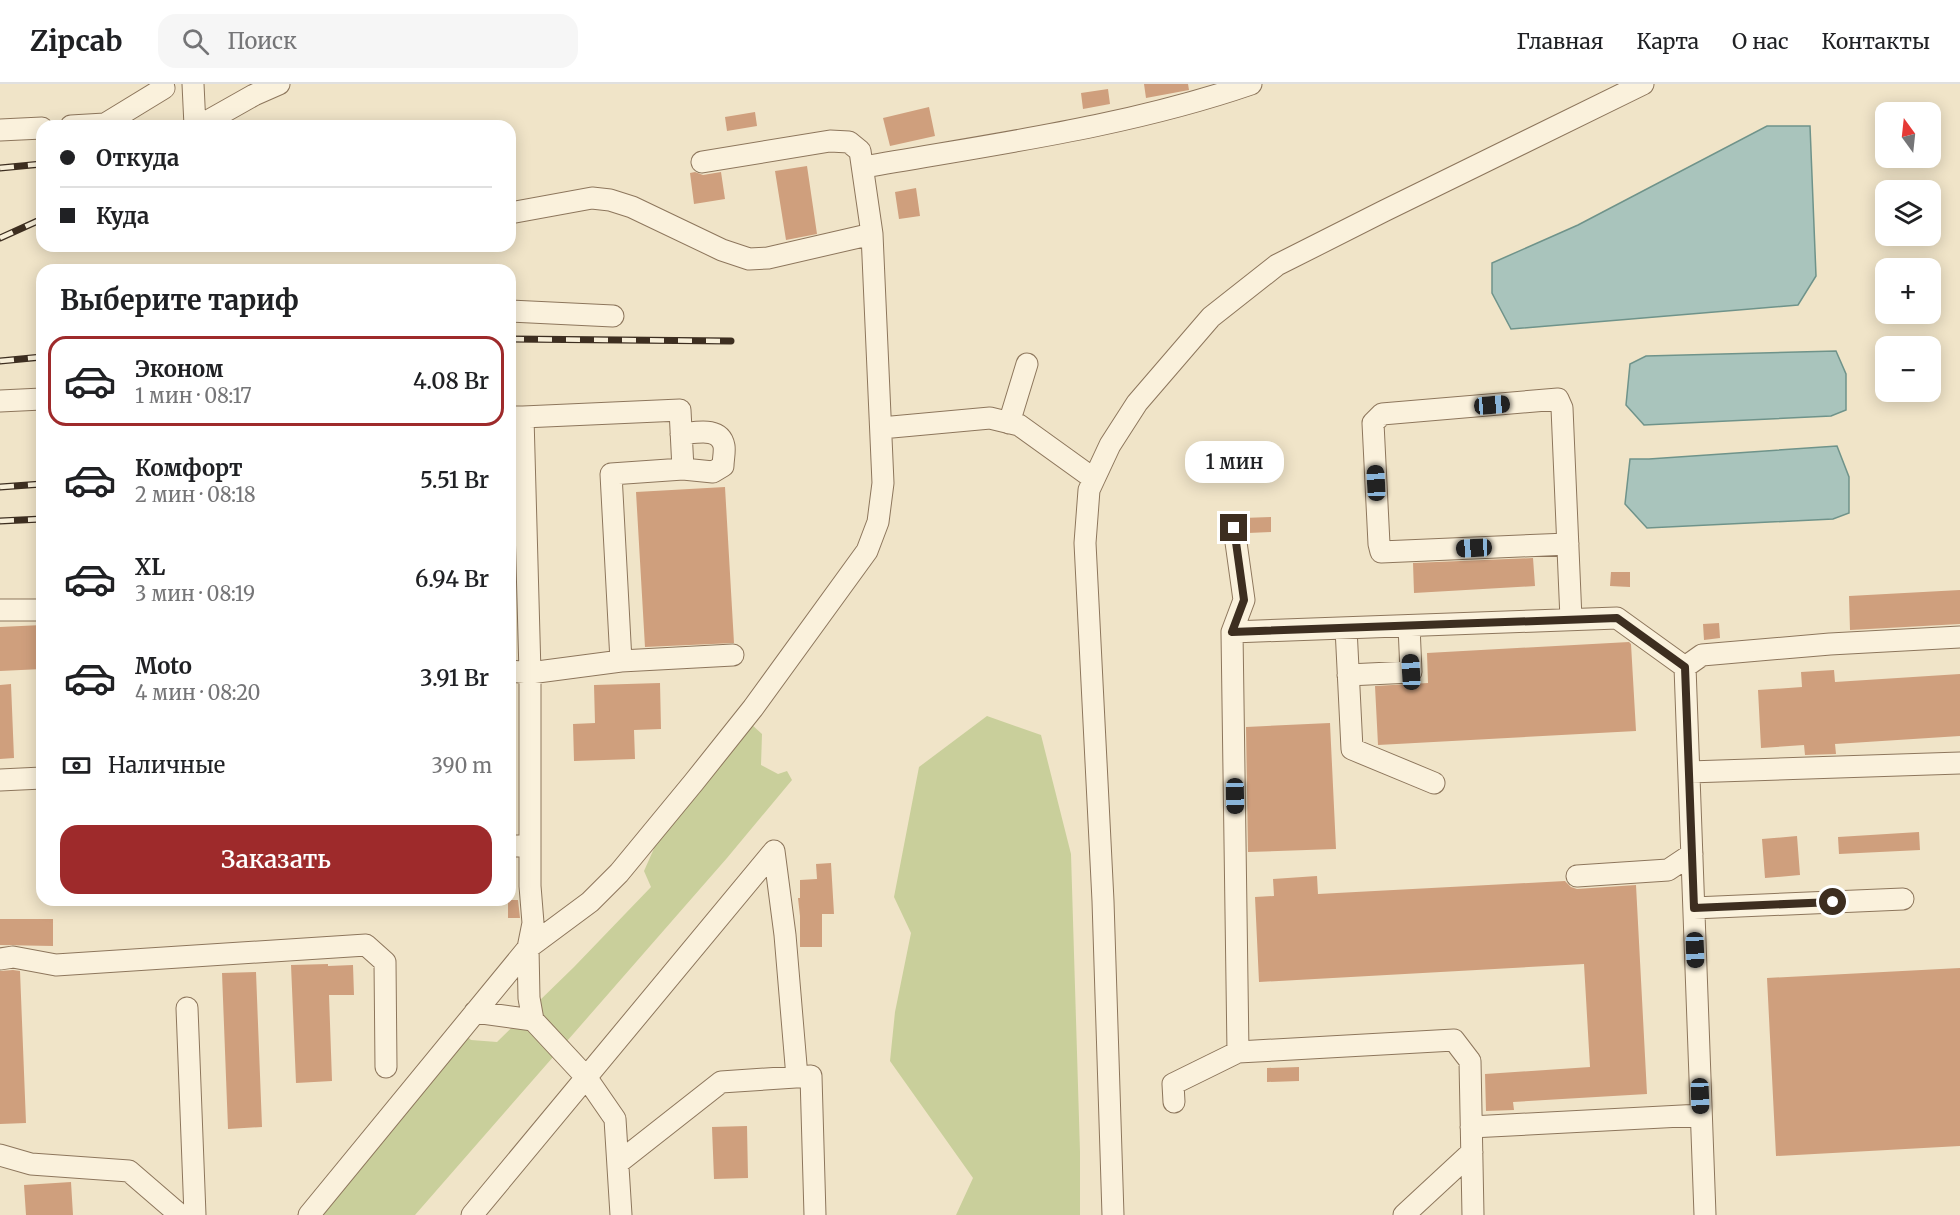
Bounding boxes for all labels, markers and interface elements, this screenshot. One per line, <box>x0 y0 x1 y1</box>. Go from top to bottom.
search box <box>158 14 578 68</box>
text: Zipcab <box>30 23 122 59</box>
icon: search <box>179 25 212 58</box>
text: Поиск <box>227 27 297 55</box>
text: Главная <box>1517 28 1604 55</box>
text: Карта <box>1637 28 1699 55</box>
text: О нас <box>1732 28 1789 55</box>
text: Контакты <box>1822 28 1930 55</box>
north arrow <box>1875 102 1941 168</box>
map controls <box>1875 102 1941 402</box>
text: Откуда <box>96 144 179 172</box>
button: layers <box>1875 180 1941 246</box>
text: Куда <box>96 202 149 230</box>
button: + <box>1875 258 1941 324</box>
text: Выберите тариф <box>60 283 299 317</box>
button: − <box>1875 336 1941 402</box>
icon: car <box>63 354 117 408</box>
text: Эконом <box>135 355 223 383</box>
text: 4.08 Br <box>413 367 489 395</box>
text: 1 мин · 08:17 <box>135 383 252 408</box>
car <box>1473 394 1511 416</box>
callout: 1 мин <box>1184 441 1284 483</box>
text: 1 мин <box>1205 449 1264 474</box>
icon: car <box>63 453 117 507</box>
text: Комфорт <box>135 454 243 482</box>
car <box>1366 465 1386 501</box>
text: 5.51 Br <box>420 466 489 494</box>
text: 2 мин · 08:18 <box>135 482 256 507</box>
route end <box>1220 514 1247 541</box>
car <box>1456 538 1492 558</box>
icon: car <box>63 552 117 606</box>
text: XL <box>135 553 165 581</box>
text: 6.94 Br <box>415 565 489 593</box>
text: 3 мин · 08:19 <box>135 581 255 606</box>
icon: car <box>63 651 117 705</box>
text: Moto <box>135 652 192 680</box>
car <box>1401 654 1421 690</box>
text: 3.91 Br <box>420 664 489 692</box>
text: 4 мин · 08:20 <box>135 680 261 705</box>
icon: cash <box>60 749 93 782</box>
text: Наличные <box>108 751 225 779</box>
text: 390 m <box>432 753 492 778</box>
car <box>1226 778 1244 814</box>
button: Заказать <box>60 825 492 894</box>
route start <box>1819 888 1846 915</box>
car <box>1685 932 1705 968</box>
car <box>1690 1078 1710 1114</box>

